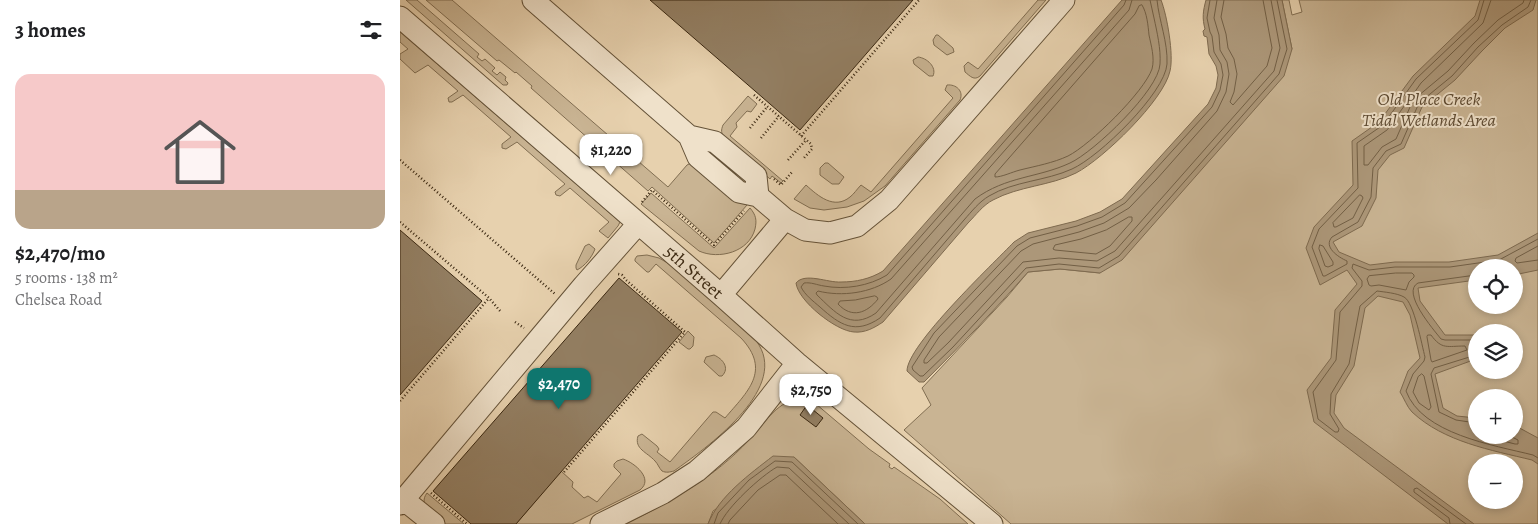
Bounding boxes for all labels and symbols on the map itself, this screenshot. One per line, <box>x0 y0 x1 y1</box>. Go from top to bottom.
park label: Old Place Creek Tidal Wetlands Area <box>1362 87 1496 132</box>
pin: $1,220 <box>570 134 652 176</box>
street label: 5th Street <box>659 240 729 304</box>
pin: $2,470 <box>518 368 600 410</box>
pin: $2,750 <box>770 374 852 416</box>

